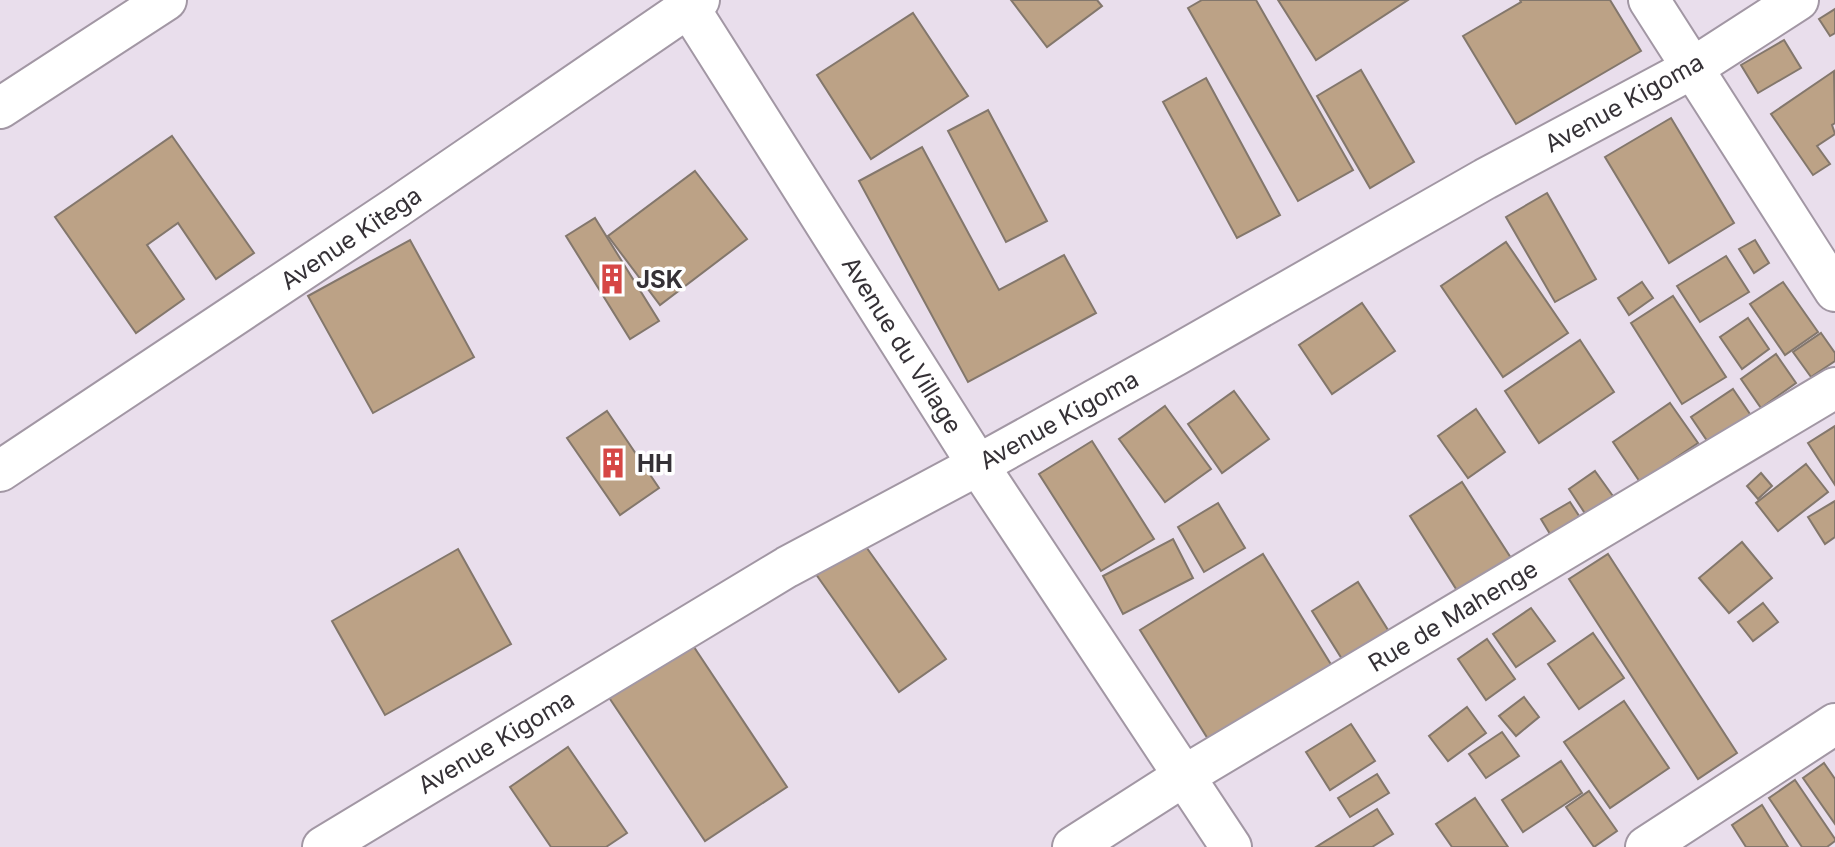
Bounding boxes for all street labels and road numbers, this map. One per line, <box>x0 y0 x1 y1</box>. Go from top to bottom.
street label: Avenue Kigoma <box>1540 47 1708 159</box>
street label: Avenue Kitega <box>275 180 427 296</box>
street label: Avenue du Village <box>836 251 968 439</box>
street label: Avenue Kigoma <box>975 364 1143 476</box>
street label: Rue de Mahenge <box>1363 554 1543 678</box>
street label: Avenue Kigoma <box>413 684 579 800</box>

